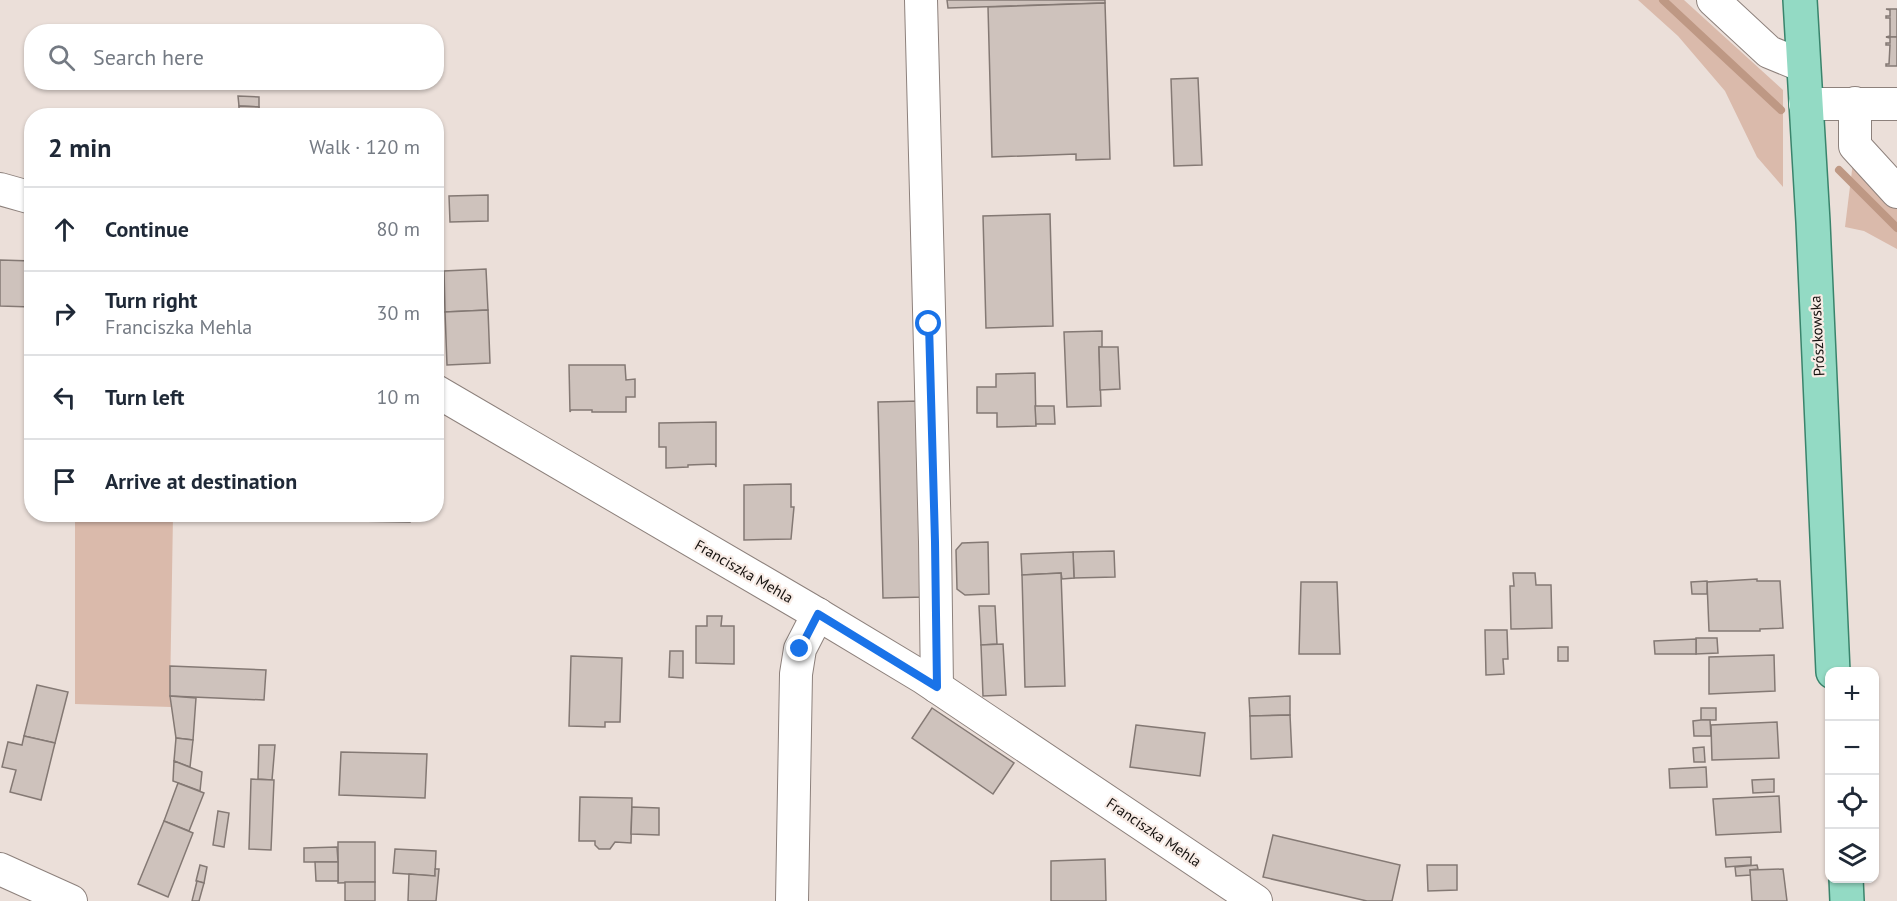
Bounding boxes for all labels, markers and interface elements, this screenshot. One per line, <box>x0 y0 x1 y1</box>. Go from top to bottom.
search box <box>24 24 444 90</box>
icon: search <box>45 41 78 74</box>
text: Search here <box>93 43 204 71</box>
text: 2 min <box>48 131 111 164</box>
text: Walk · 120 m <box>309 134 420 160</box>
icon: ahead <box>48 213 81 246</box>
text: Continue <box>105 215 189 243</box>
text: 80 m <box>377 216 420 242</box>
text: Turn right <box>105 286 197 314</box>
street label: Prószkowska <box>1805 295 1829 377</box>
icon: right <box>48 297 81 330</box>
text: 30 m <box>377 300 420 326</box>
route start <box>915 310 941 336</box>
text: Franciszka Mehla <box>105 314 252 340</box>
icon: left <box>48 381 81 414</box>
text: Turn left <box>105 383 185 411</box>
text: 10 m <box>377 384 420 410</box>
icon: arrive <box>48 465 81 498</box>
text: Arrive at destination <box>105 467 297 495</box>
street label: Franciszka Mehla <box>691 535 797 607</box>
route end <box>786 635 812 661</box>
map controls <box>1825 667 1879 883</box>
button: + <box>1825 667 1879 721</box>
button: − <box>1825 721 1879 775</box>
button: locate <box>1825 775 1879 829</box>
street label: Franciszka Mehla <box>1103 793 1205 871</box>
button: layers <box>1825 829 1879 883</box>

